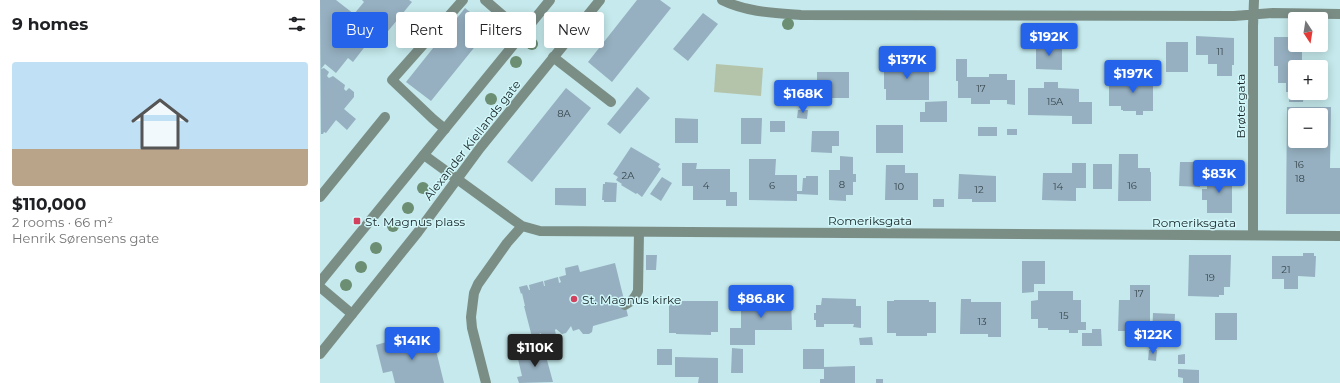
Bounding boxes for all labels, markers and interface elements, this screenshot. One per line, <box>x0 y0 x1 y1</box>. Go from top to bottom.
chip: Buy <box>332 12 388 48</box>
chip: Rent <box>396 12 457 48</box>
chip: Filters <box>465 12 536 48</box>
chip: New <box>544 12 604 48</box>
north arrow <box>1288 12 1328 52</box>
map controls <box>1288 12 1328 148</box>
icon: filters <box>286 13 308 35</box>
text: 9 homes <box>12 14 88 34</box>
pin: $192K <box>1021 23 1077 57</box>
text: $192K <box>1030 28 1068 44</box>
house number: 11 <box>1216 45 1224 58</box>
pin: $137K <box>879 46 935 80</box>
text: $137K <box>888 51 926 67</box>
pin: $197K <box>1105 60 1161 94</box>
button: + <box>1288 60 1328 100</box>
text: $197K <box>1113 65 1153 81</box>
street label: Brøtergata <box>1233 74 1248 138</box>
street label: Alexander Kiellands gate <box>420 77 524 203</box>
pin: $168K <box>775 80 831 114</box>
house number: 17 <box>976 82 986 95</box>
text: $168K <box>783 85 823 101</box>
icon: home <box>124 88 196 160</box>
house number: 15A <box>1047 95 1064 108</box>
house number: 8A <box>557 107 572 120</box>
button: − <box>1288 108 1328 148</box>
house number: 16 <box>1294 158 1304 171</box>
pin: $83K <box>1195 160 1243 194</box>
text: $83K <box>1202 165 1236 181</box>
house number: 2A <box>622 169 635 182</box>
house number: 18 <box>1295 172 1305 185</box>
house number: 8 <box>839 178 845 191</box>
house number: 4 <box>703 179 710 192</box>
house number: 6 <box>769 179 775 192</box>
house number: 16 <box>1127 179 1137 192</box>
house number: 10 <box>894 180 904 193</box>
house number: 14 <box>1053 180 1063 193</box>
house number: 12 <box>974 183 984 196</box>
text: $110,000 <box>12 194 86 214</box>
street label: Romeriksgata <box>828 213 912 228</box>
text: 2 rooms · 66 m² <box>12 214 113 230</box>
place label: St. Magnus plass <box>365 214 465 229</box>
street label: Romeriksgata <box>1152 215 1236 230</box>
marker: St. Magnus plass <box>352 216 362 226</box>
text: Henrik Sørensens gate <box>12 230 159 246</box>
house number: 21 <box>1281 263 1291 276</box>
house number: 19 <box>1205 271 1215 284</box>
pin: $86.8K <box>728 285 794 319</box>
house number: 17 <box>1134 287 1144 300</box>
text: $86.8K <box>737 290 785 306</box>
place label: St. Magnus kirke <box>582 292 681 307</box>
marker: St. Magnus kirke <box>569 294 579 304</box>
house number: 15 <box>1059 309 1069 322</box>
house number: 13 <box>977 315 987 328</box>
pin: $122K <box>1125 321 1181 355</box>
text: $122K <box>1134 326 1172 342</box>
pin: $141K <box>384 327 440 361</box>
text: $141K <box>394 332 430 348</box>
pin: $110K <box>507 334 563 368</box>
text: $110K <box>517 339 553 355</box>

